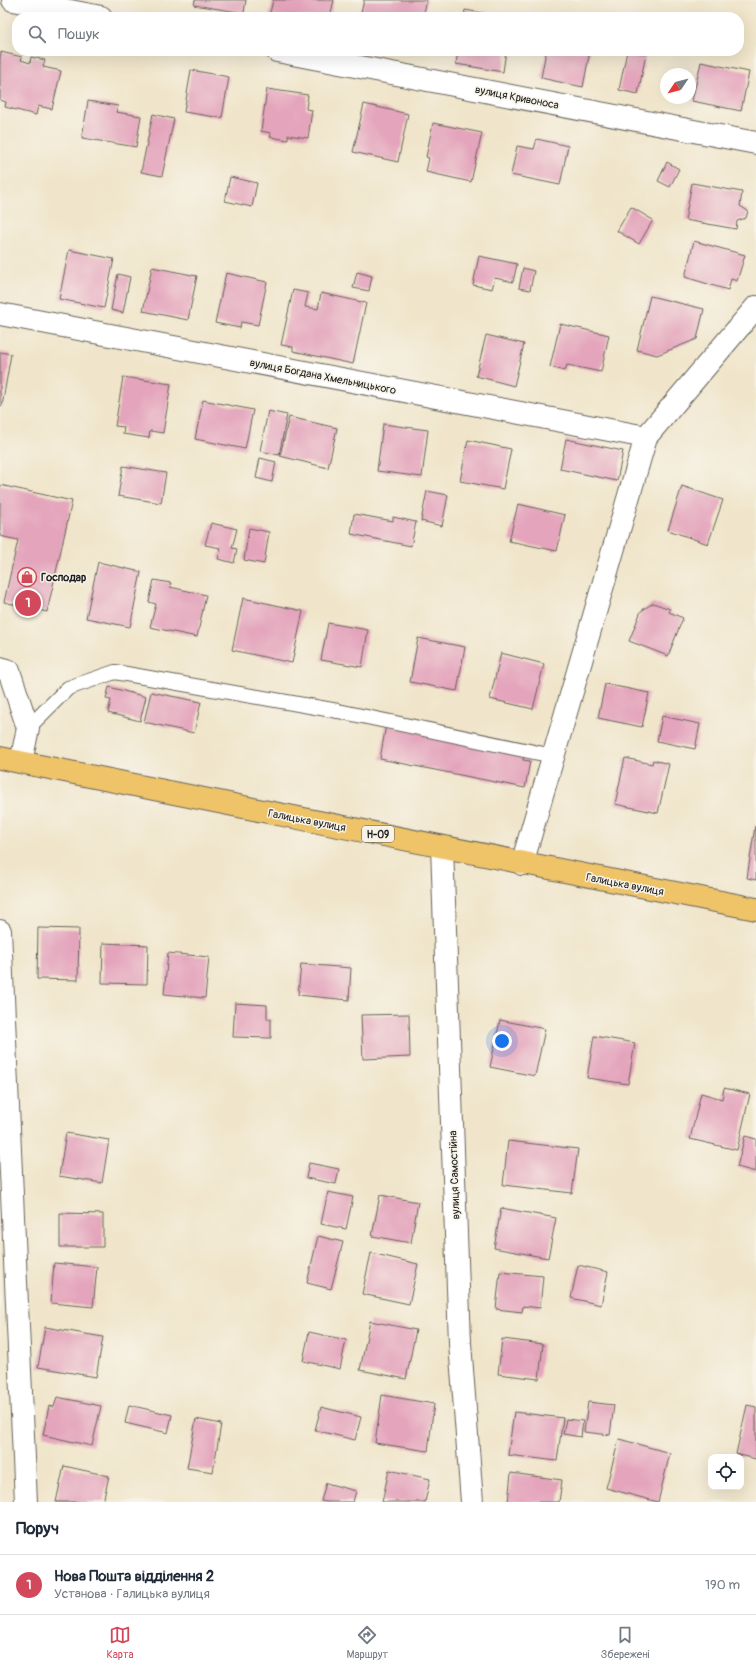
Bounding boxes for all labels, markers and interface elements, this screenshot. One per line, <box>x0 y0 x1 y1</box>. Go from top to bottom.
search box <box>12 12 744 56</box>
icon: search <box>26 23 48 45</box>
text: Пошук <box>58 25 100 44</box>
north arrow <box>660 68 696 104</box>
street label: вулиця Кривоноса <box>474 83 560 112</box>
street label: вулиця Богдана Хмельницького <box>249 356 397 397</box>
shop icon: Господар <box>16 566 38 588</box>
place label: Господар <box>41 571 86 584</box>
pin: 1 <box>15 588 41 618</box>
street label: Галицька вулиця <box>267 807 347 834</box>
road number: Н-09 <box>362 826 394 842</box>
street label: Галицька вулиця <box>585 871 665 898</box>
your location <box>492 1031 512 1051</box>
street label: вулиця Самостійна <box>446 1130 463 1220</box>
map controls <box>708 1454 744 1490</box>
button: locate <box>708 1454 744 1490</box>
text: Поруч <box>16 1518 59 1539</box>
text: Нова Пошта відділення 2 <box>54 1567 214 1586</box>
text: 1 <box>26 1577 32 1593</box>
text: 190 m <box>705 1577 740 1593</box>
text: Установа · Галицька вулиця <box>54 1586 210 1602</box>
tab: Карта <box>106 1624 134 1661</box>
tab: Маршрут <box>346 1624 388 1661</box>
tab: Збережені <box>601 1624 650 1661</box>

